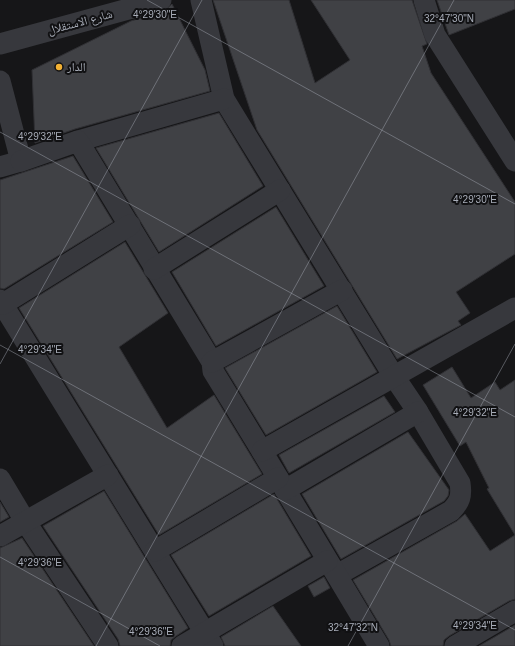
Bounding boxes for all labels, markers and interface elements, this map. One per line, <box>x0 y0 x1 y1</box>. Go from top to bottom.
street label: شارع الاستقلال <box>46 7 114 38</box>
text: 4°29'30"E <box>133 9 177 20</box>
text: 32°47'30"N <box>424 13 474 24</box>
place label: الدار <box>66 60 86 74</box>
marker: الدار <box>54 62 64 72</box>
text: 4°29'32"E <box>18 131 62 142</box>
text: 4°29'30"E <box>453 194 497 205</box>
text: 4°29'34"E <box>18 344 62 355</box>
text: 4°29'32"E <box>453 407 497 418</box>
text: 4°29'36"E <box>18 557 62 568</box>
text: 4°29'34"E <box>453 620 497 631</box>
text: 32°47'32"N <box>328 622 378 633</box>
text: 4°29'36"E <box>129 626 173 637</box>

